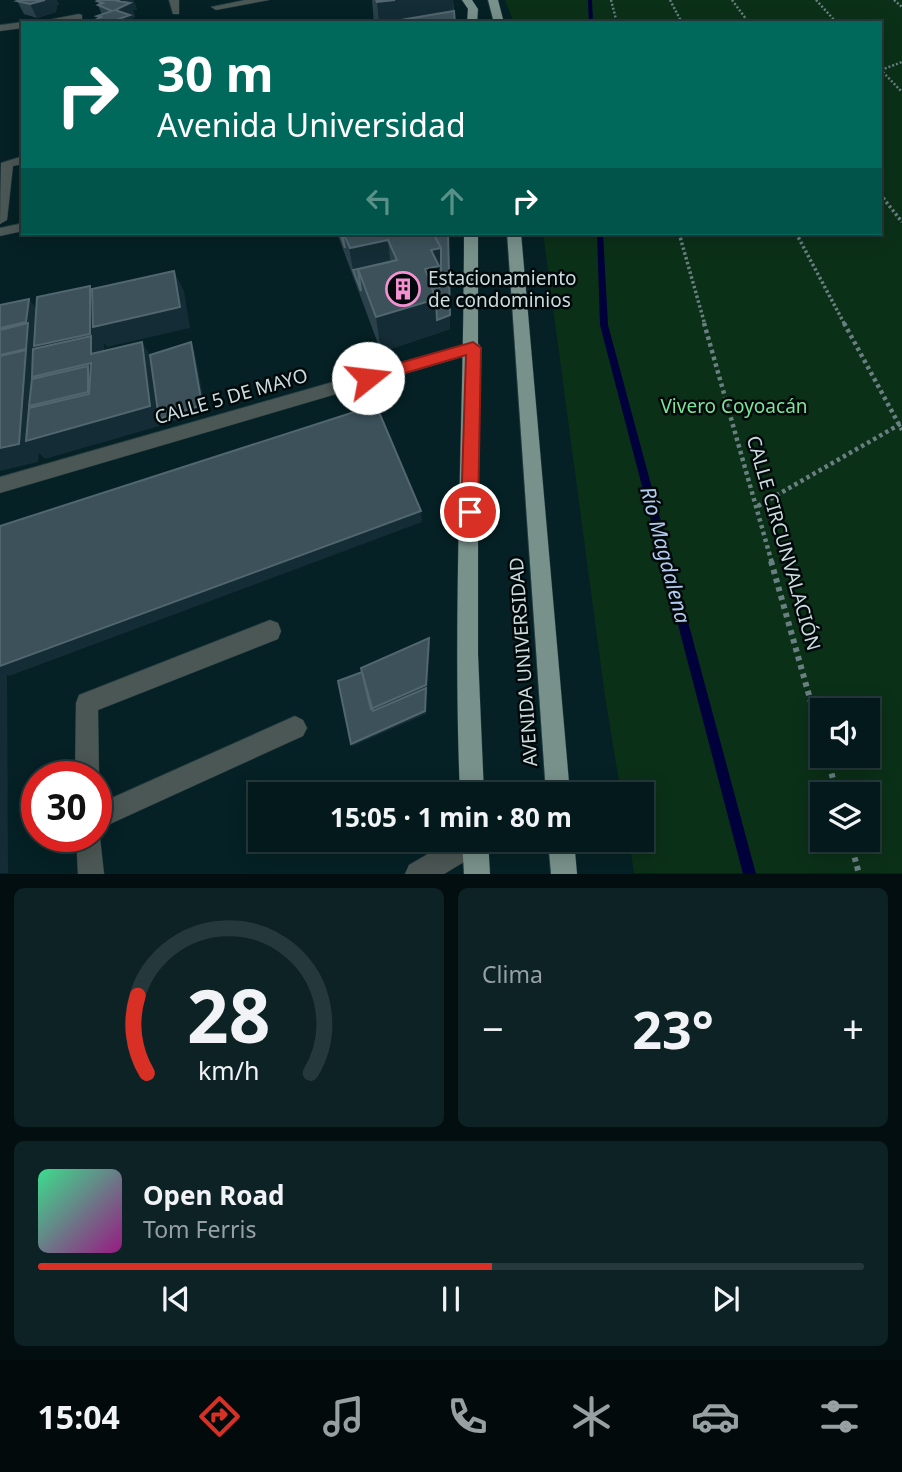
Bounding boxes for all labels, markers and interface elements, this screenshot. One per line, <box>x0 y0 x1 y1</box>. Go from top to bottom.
text: 30 m <box>157 40 274 106</box>
icon: right <box>42 49 133 140</box>
text: Avenida Universidad <box>157 103 466 146</box>
icon: left <box>360 182 398 220</box>
icon: ahead <box>433 182 471 220</box>
icon: right <box>506 182 544 220</box>
place label: Estacionamiento de condominios <box>428 265 577 313</box>
building icon: Estacionamiento de condominios <box>384 270 422 308</box>
position arrow <box>331 341 405 415</box>
street label: CALLE 5 DE MAYO <box>151 362 311 430</box>
park label: Vivero Coyoacán <box>660 393 808 419</box>
street label: CALLE CIRCUNVALACIÓN <box>741 433 827 653</box>
pin <box>440 482 500 542</box>
water label: Río Magdalena <box>634 483 698 626</box>
icon: arrive <box>451 493 489 531</box>
street label: AVENIDA UNIVERSIDAD <box>503 556 543 768</box>
map controls <box>810 698 880 852</box>
button: sound <box>810 698 880 768</box>
speed limit sign: 30 <box>21 761 112 852</box>
button: layers <box>810 782 880 852</box>
text: 15:05 · 1 min · 80 m <box>330 799 572 835</box>
text: Clima <box>482 958 543 990</box>
text: 28 <box>187 966 271 1065</box>
text: 23° <box>632 993 714 1064</box>
text: − <box>482 1002 504 1054</box>
text: + <box>842 1002 864 1054</box>
text: km/h <box>198 1053 260 1087</box>
text: Open Road <box>143 1177 285 1213</box>
text: Tom Ferris <box>143 1213 256 1245</box>
icon: previous <box>157 1280 195 1318</box>
icon: pause <box>432 1280 470 1318</box>
icon: next <box>707 1280 745 1318</box>
icon: directions <box>195 1392 244 1441</box>
icon: music <box>319 1392 368 1441</box>
icon: phone <box>443 1392 492 1441</box>
icon: climate <box>567 1392 616 1441</box>
icon: car <box>691 1392 740 1441</box>
icon: filters <box>815 1392 864 1441</box>
text: 15:04 <box>38 1395 120 1438</box>

